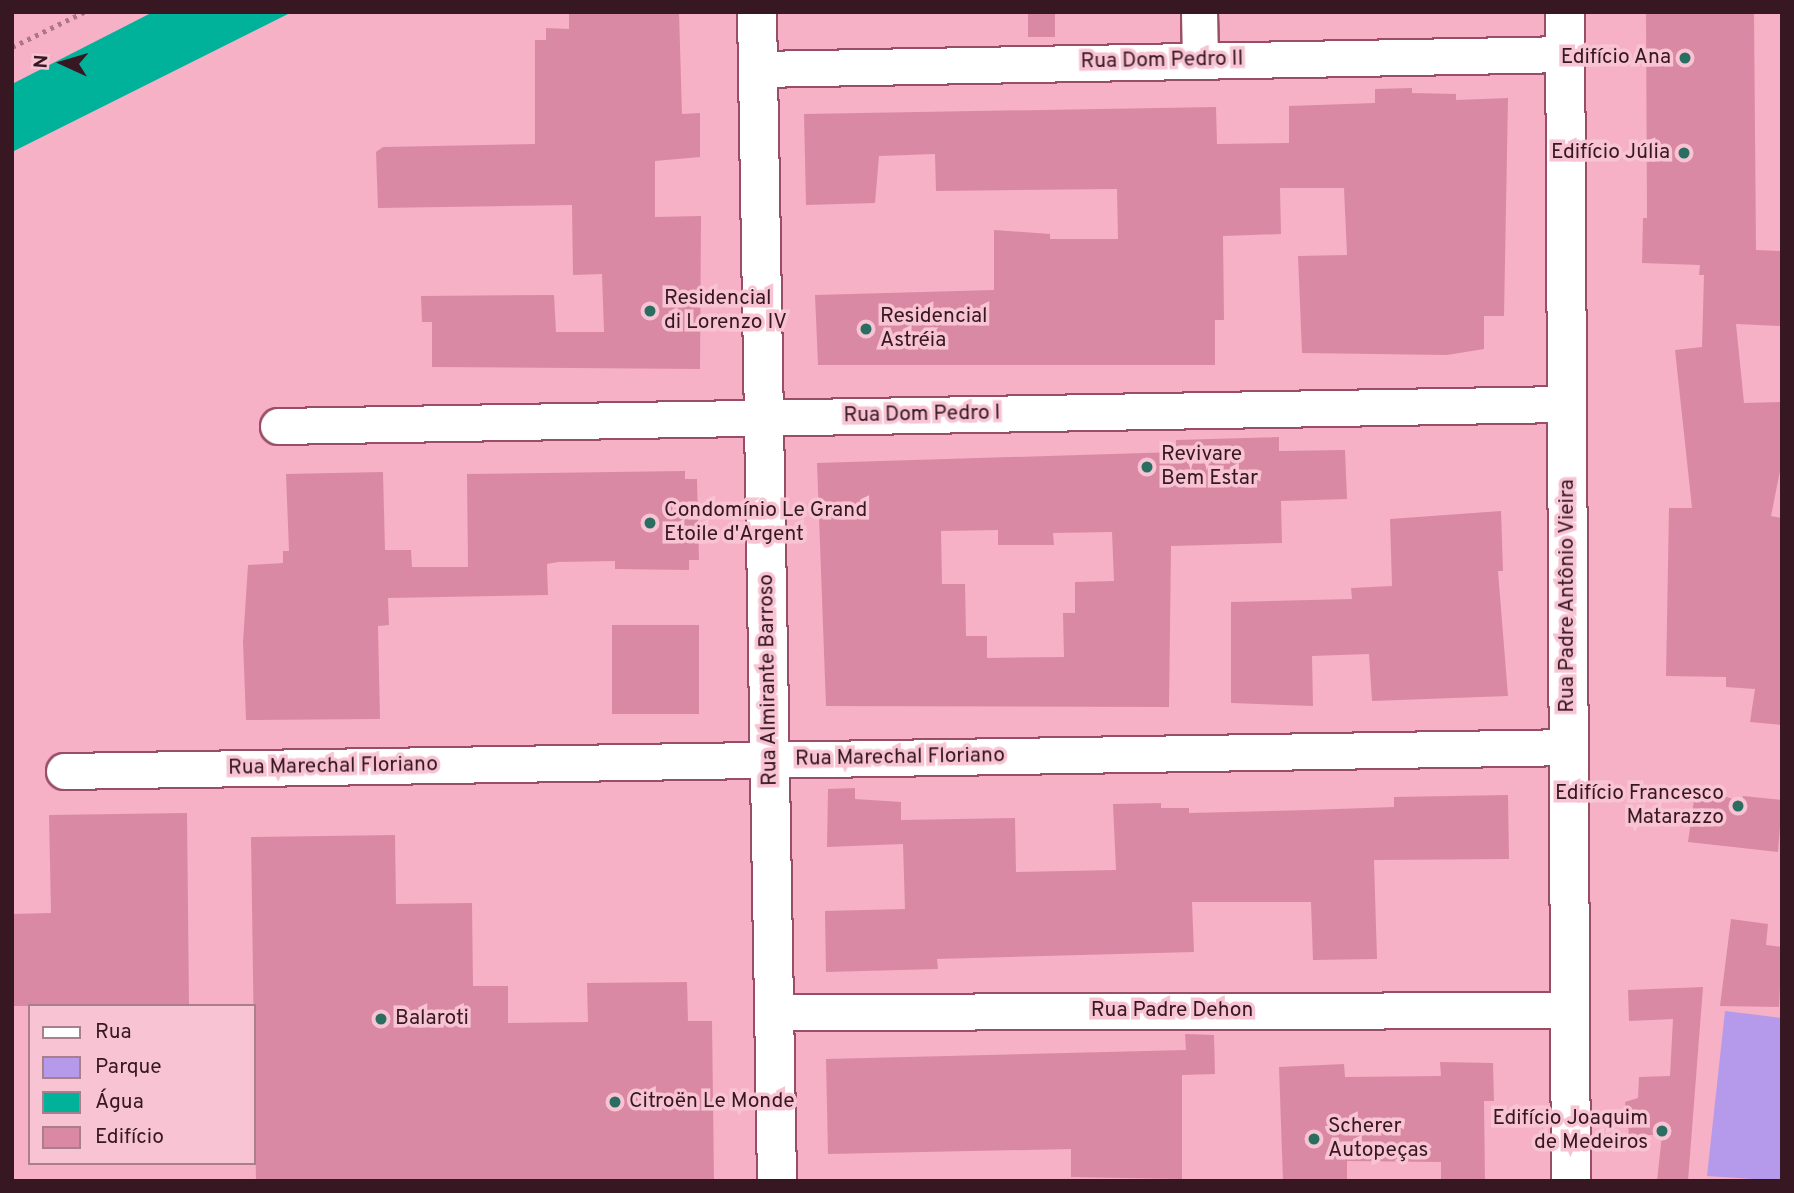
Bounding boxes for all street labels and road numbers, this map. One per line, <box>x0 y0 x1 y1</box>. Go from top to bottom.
street label: Rua Dom Pedro II <box>1080 47 1244 75</box>
street label: Rua Dom Pedro I <box>843 401 1001 429</box>
street label: Rua Padre Antônio Vieira <box>1555 478 1581 714</box>
street label: Rua Almirante Barroso <box>755 573 783 787</box>
street label: Rua Marechal Floriano <box>795 744 1005 772</box>
street label: Rua Marechal Floriano <box>228 753 438 781</box>
street label: Rua Padre Dehon <box>1091 998 1253 1024</box>

